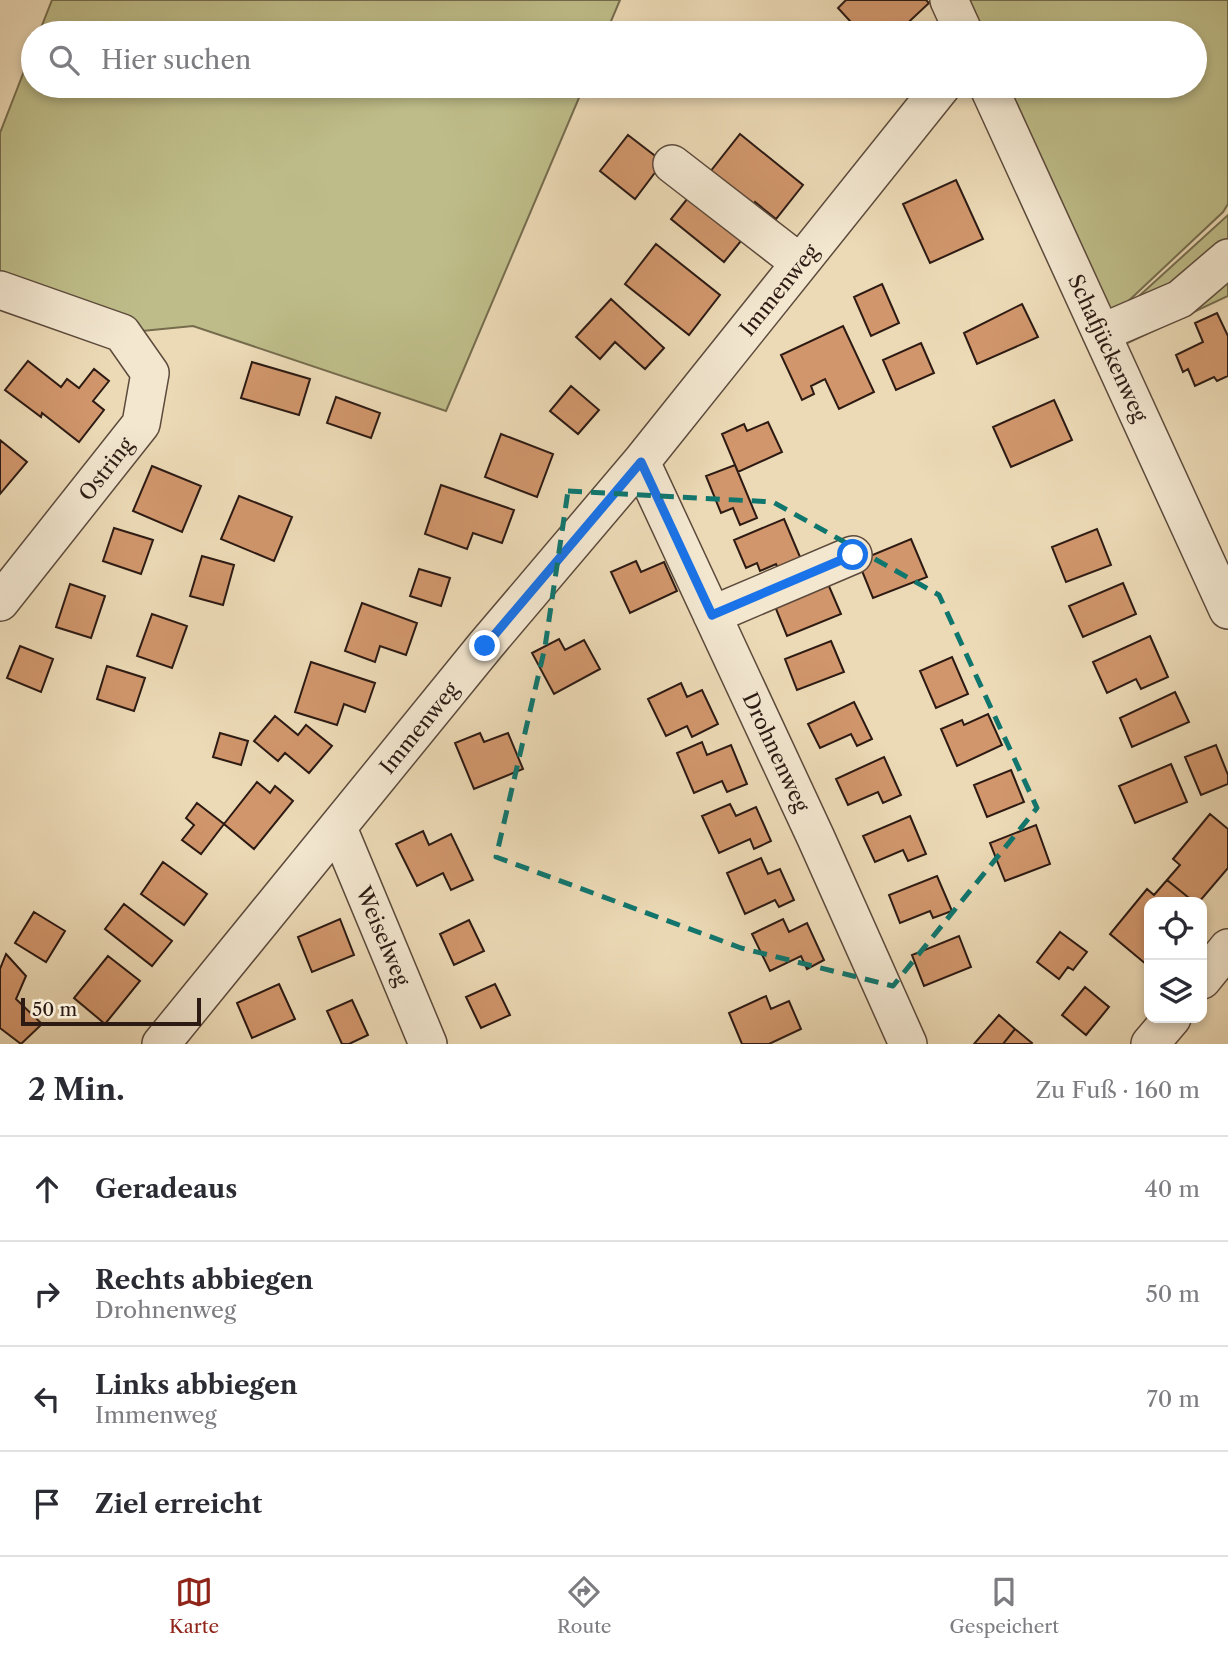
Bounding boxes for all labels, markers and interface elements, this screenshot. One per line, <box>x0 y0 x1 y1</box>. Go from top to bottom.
search box <box>21 21 1207 98</box>
icon: search <box>45 41 83 79</box>
text: Hier suchen <box>101 44 251 76</box>
street label: Immenweg <box>734 238 824 341</box>
street label: Schafjückenweg <box>1062 270 1153 427</box>
street label: Ostring <box>74 432 139 506</box>
route start <box>837 539 868 570</box>
route end <box>469 630 500 661</box>
street label: Immenweg <box>374 676 464 779</box>
street label: Drohnenweg <box>737 688 815 816</box>
street label: Weiselweg <box>350 881 416 990</box>
map controls <box>1144 897 1207 1023</box>
button: locate <box>1144 897 1207 960</box>
button: layers <box>1144 960 1207 1023</box>
scale bar <box>21 995 201 1027</box>
text: 50 m <box>32 998 77 1021</box>
text: 2 Min. <box>28 1071 125 1108</box>
text: Zu Fuß · 160 m <box>1036 1076 1200 1104</box>
icon: ahead <box>28 1170 66 1208</box>
text: Geradeaus <box>95 1173 237 1205</box>
text: 40 m <box>1145 1175 1200 1203</box>
text: Rechts abbiegen <box>95 1264 313 1296</box>
icon: right <box>28 1275 66 1313</box>
text: 50 m <box>1145 1280 1200 1308</box>
text: Drohnenweg <box>95 1296 236 1324</box>
text: Links abbiegen <box>95 1369 298 1401</box>
icon: left <box>28 1380 66 1418</box>
text: 70 m <box>1147 1385 1200 1413</box>
text: Immenweg <box>95 1401 217 1429</box>
icon: arrive <box>28 1485 66 1523</box>
text: Ziel erreicht <box>95 1488 262 1520</box>
tab: Karte <box>169 1573 219 1638</box>
tab: Route <box>557 1573 612 1638</box>
tab: Gespeichert <box>949 1573 1059 1638</box>

